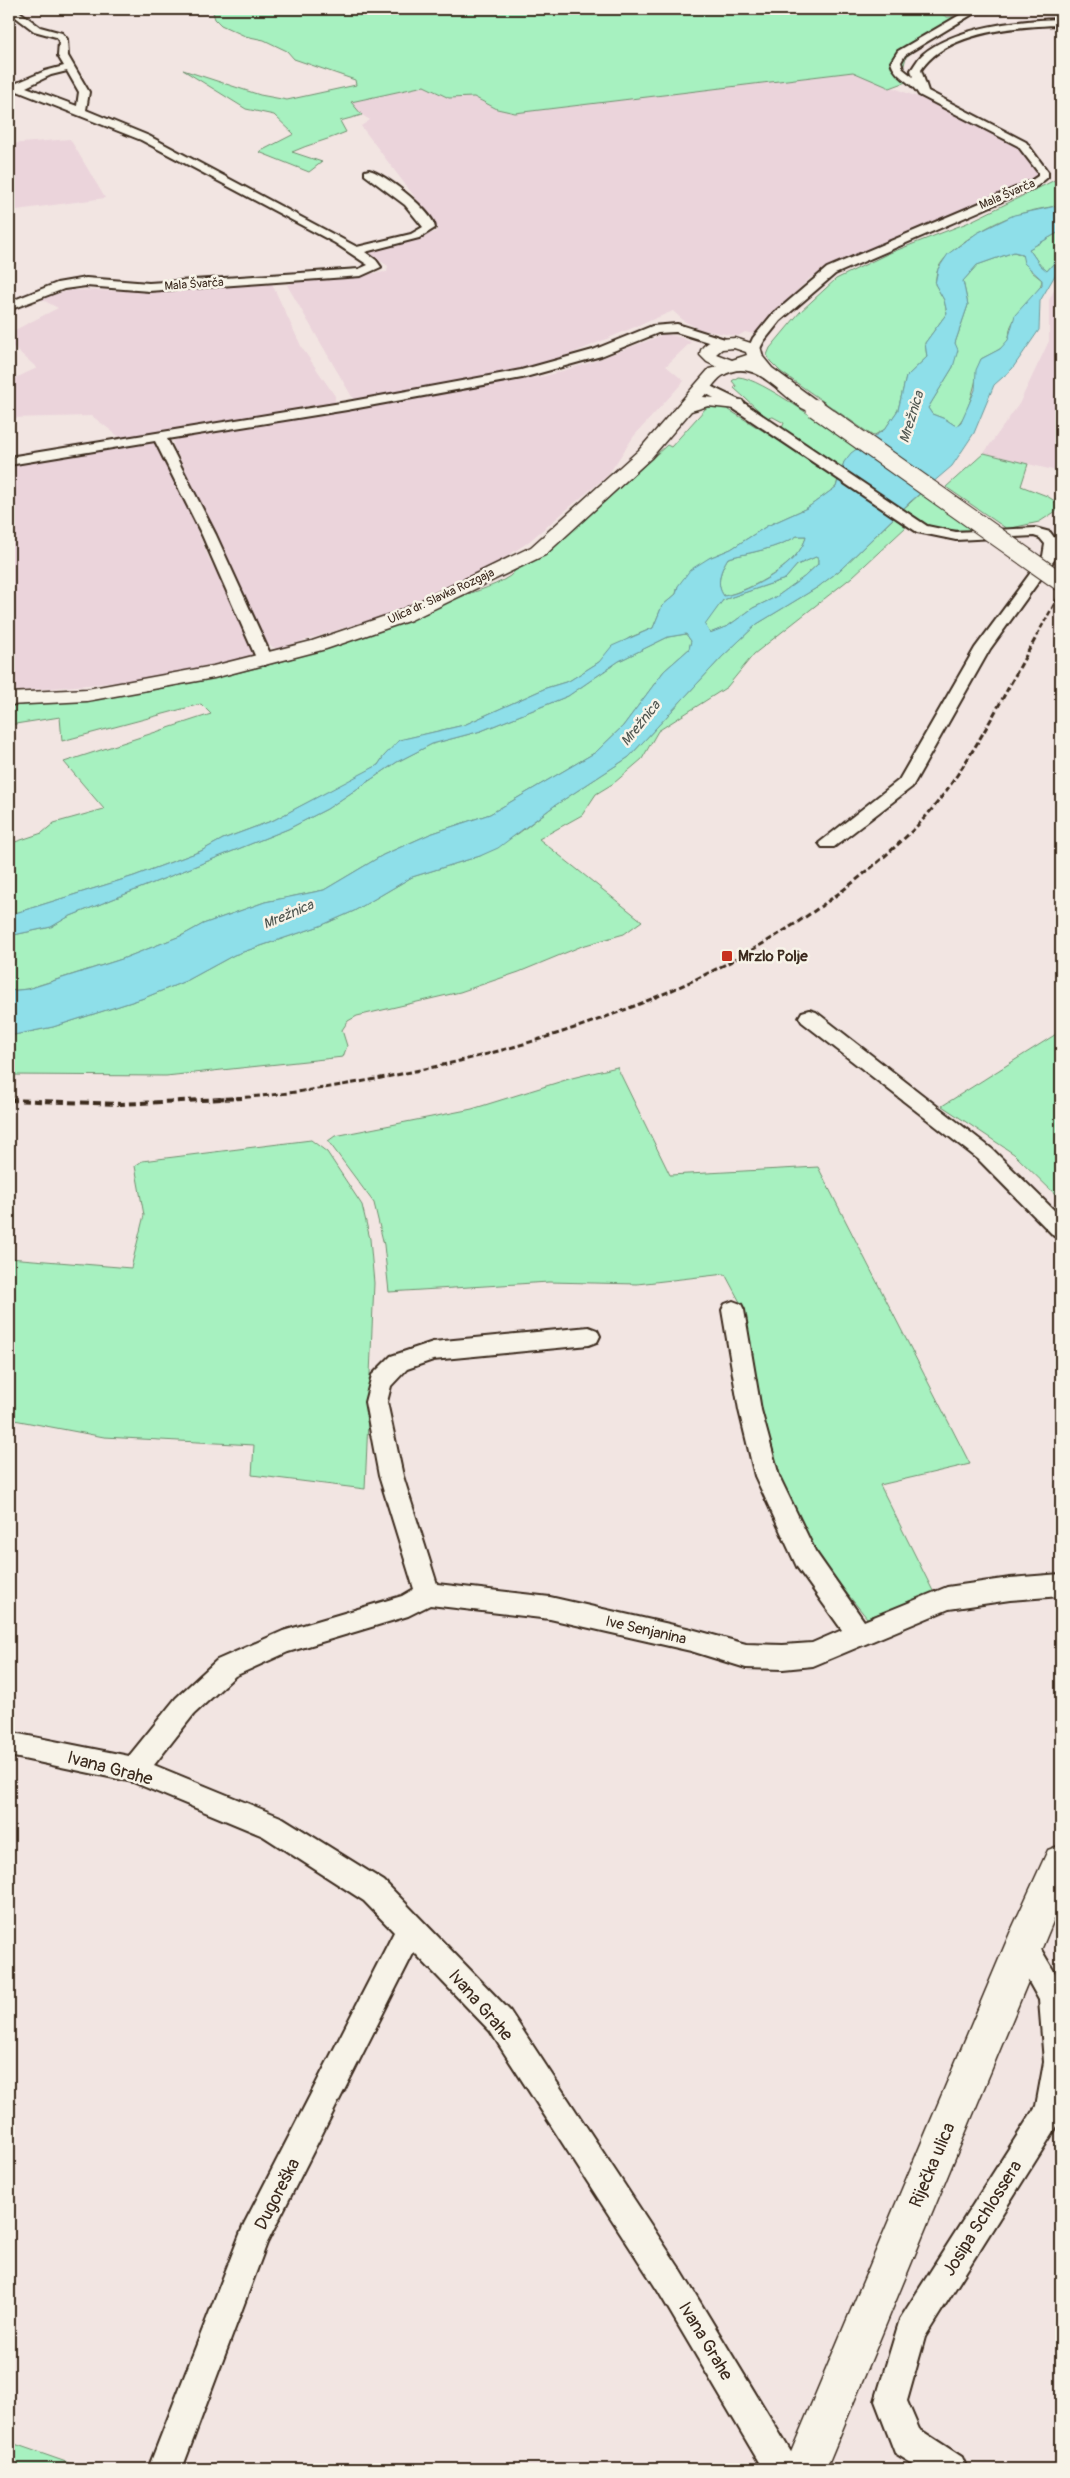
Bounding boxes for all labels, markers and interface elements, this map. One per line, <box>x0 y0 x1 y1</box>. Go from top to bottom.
street label: Mala Švarča <box>977 175 1038 213</box>
street label: Mala Švarča <box>164 274 225 294</box>
water label: Mrežnica <box>896 388 928 445</box>
street label: Ulica dr. Slavka Rozgaja <box>386 565 497 628</box>
water label: Mrežnica <box>617 696 665 749</box>
water label: Mrežnica <box>260 896 317 933</box>
place label: Mrzlo Polje <box>738 947 808 966</box>
marker: Mrzlo Polje <box>720 949 734 963</box>
street label: Ive Senjanina <box>604 1612 688 1649</box>
street label: Ivana Grahe <box>65 1746 155 1791</box>
street label: Ivana Grahe <box>443 1965 518 2046</box>
street label: Riječka ulica <box>904 2119 961 2211</box>
street label: Dugoreška <box>250 2154 305 2234</box>
street label: Josipa Schlossera <box>938 2156 1027 2280</box>
street label: Ivana Grahe <box>673 2298 738 2385</box>

